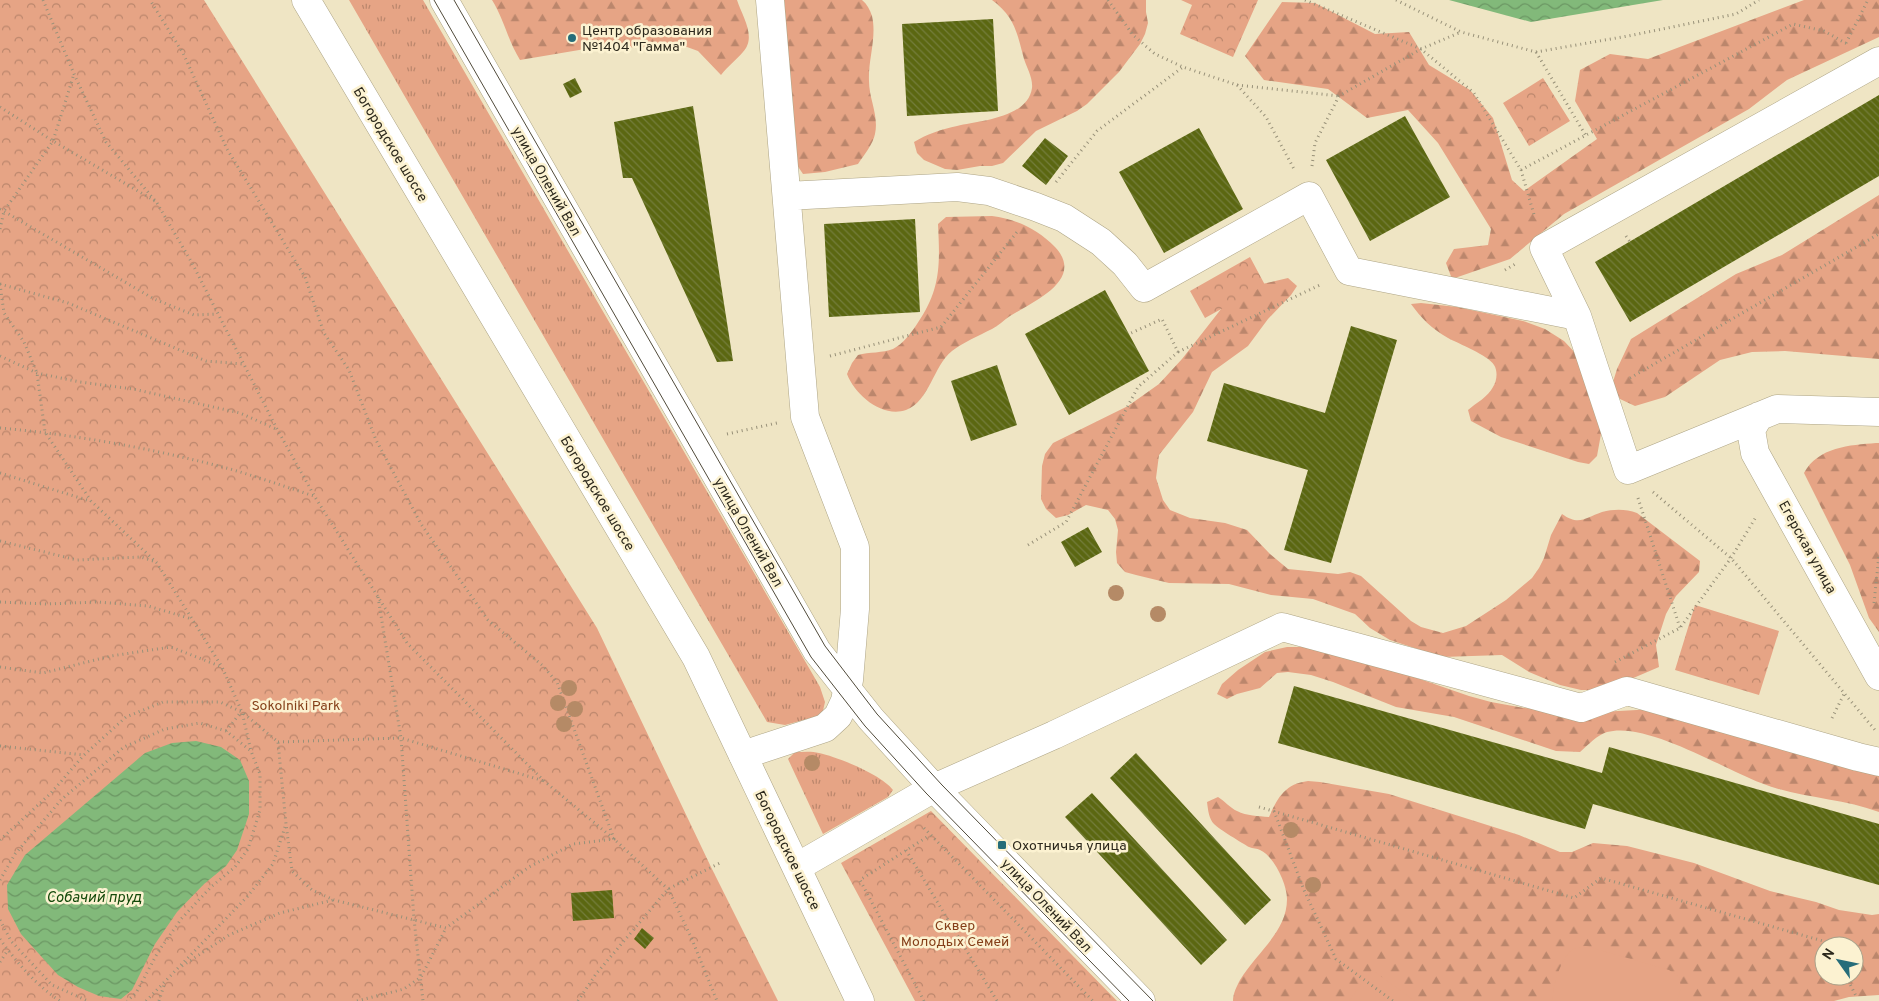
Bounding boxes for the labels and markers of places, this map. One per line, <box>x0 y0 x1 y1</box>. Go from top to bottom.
place label: Центр образования №1404 "Гамма" <box>582 23 712 56</box>
marker: Центр образования №1404 "Гамма" <box>566 32 578 44</box>
place label: Охотничья улица <box>1012 838 1127 855</box>
marker: Охотничья улица <box>996 839 1008 851</box>

